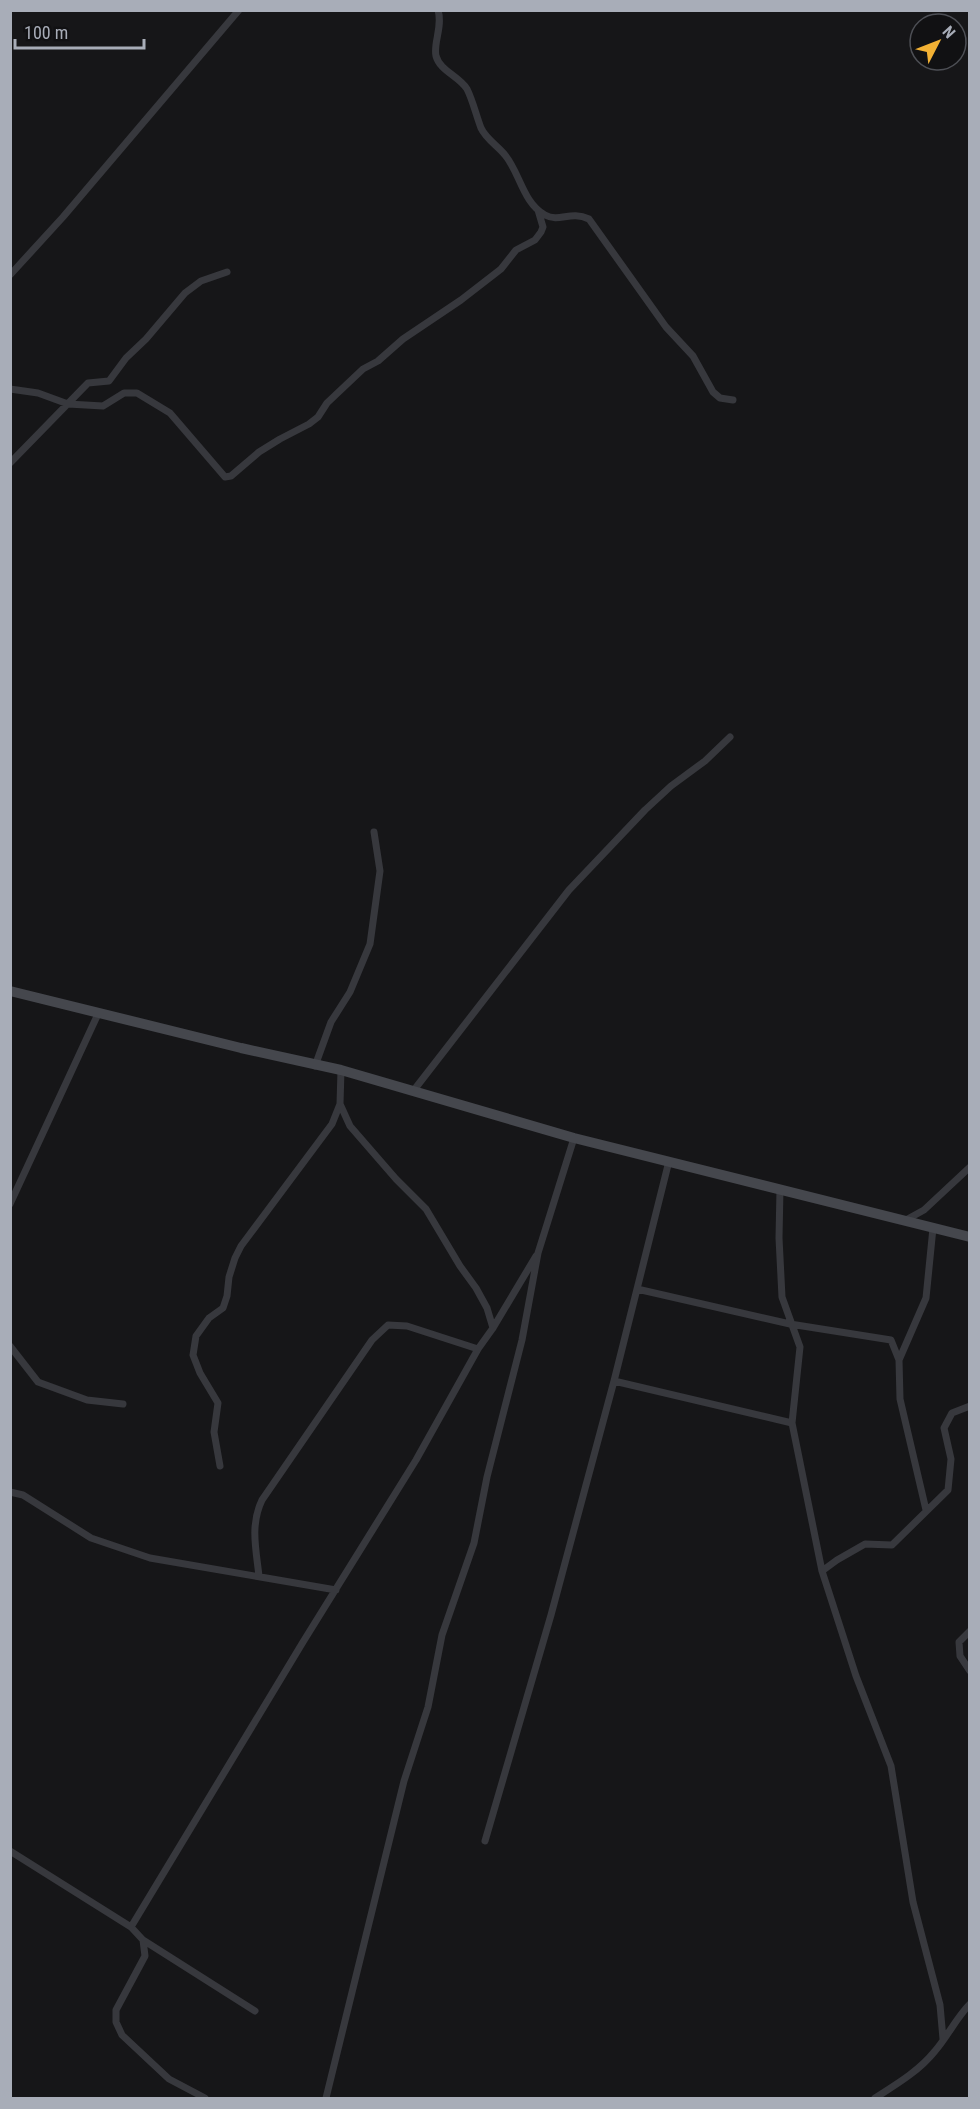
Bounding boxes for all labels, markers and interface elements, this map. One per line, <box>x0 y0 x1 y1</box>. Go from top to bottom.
scale bar <box>15 12 144 50</box>
north arrow <box>908 12 968 72</box>
text: 100 m <box>24 22 68 43</box>
text: N <box>938 22 959 42</box>

